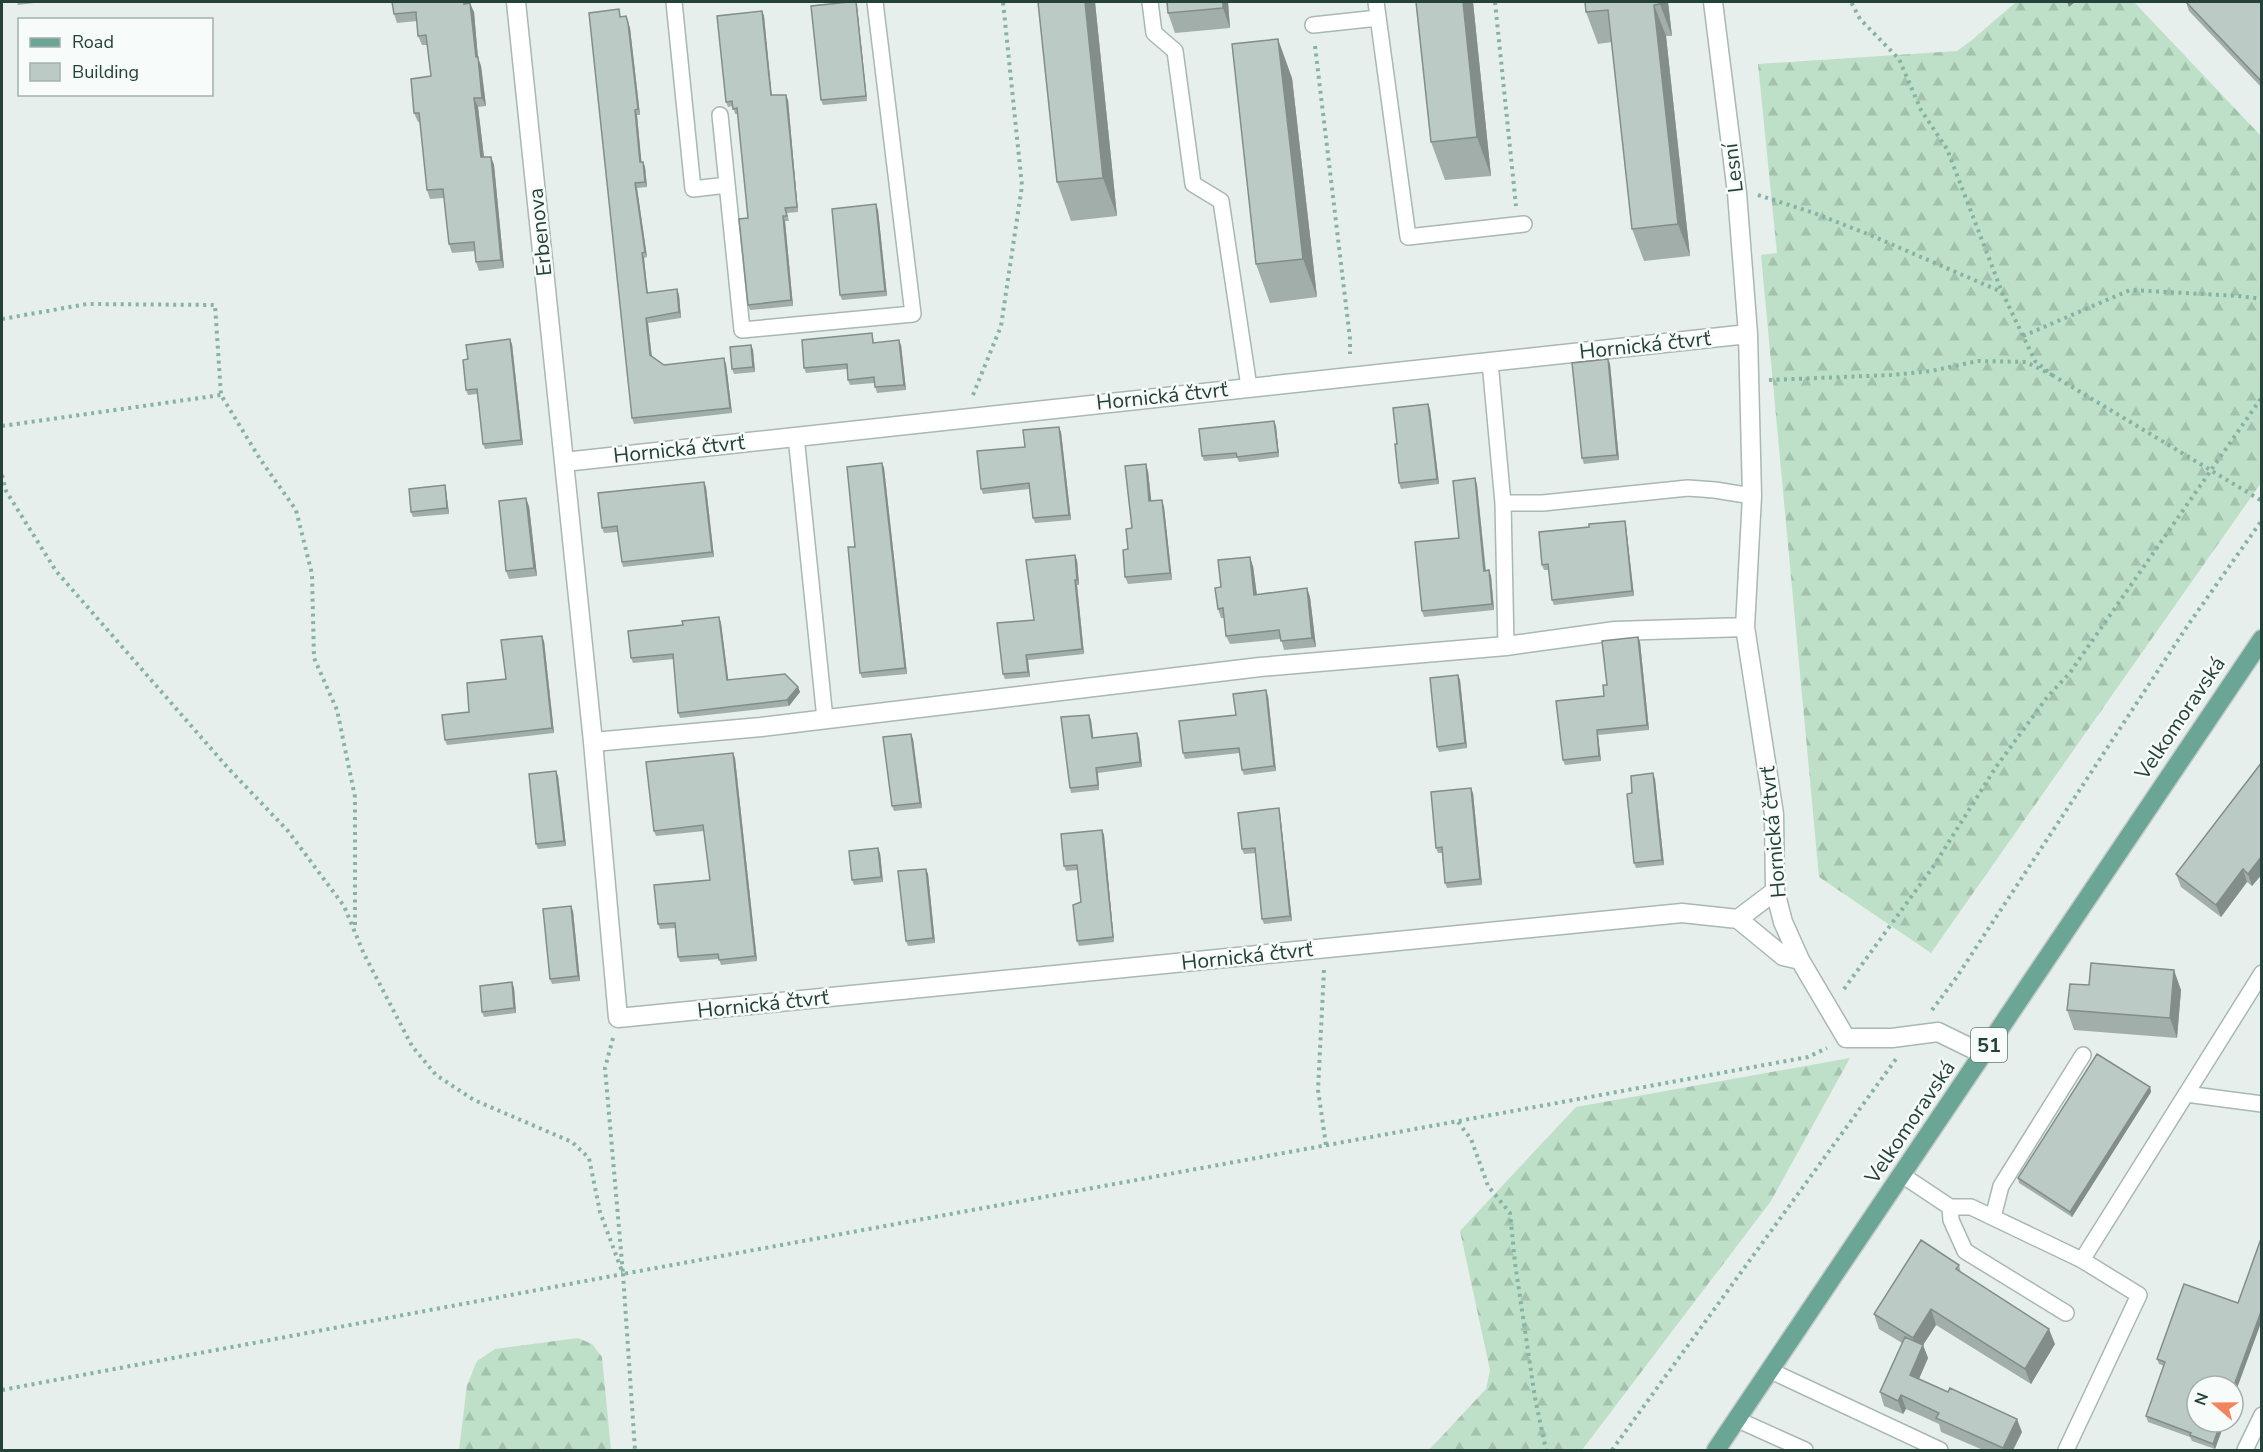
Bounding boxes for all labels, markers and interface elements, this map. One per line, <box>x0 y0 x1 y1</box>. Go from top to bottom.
legend <box>18 18 213 96</box>
text: Road <box>72 30 114 54</box>
text: Building <box>72 60 139 84</box>
street label: Lesní <box>1716 141 1750 194</box>
street label: Erbenova <box>521 187 559 277</box>
street label: Hornická čtvrť <box>1578 324 1713 366</box>
street label: Hornická čtvrť <box>1095 375 1230 417</box>
street label: Hornická čtvrť <box>612 428 747 470</box>
street label: Velkomoravská <box>2128 651 2232 786</box>
street label: Hornická čtvrť <box>1753 764 1793 899</box>
street label: Hornická čtvrť <box>1180 935 1315 977</box>
street label: Hornická čtvrť <box>696 983 831 1025</box>
road number: 51 <box>1971 1028 2007 1062</box>
street label: Velkomoravská <box>1858 1055 1962 1190</box>
north arrow <box>2185 1374 2245 1434</box>
text: N <box>2189 1390 2214 1409</box>

